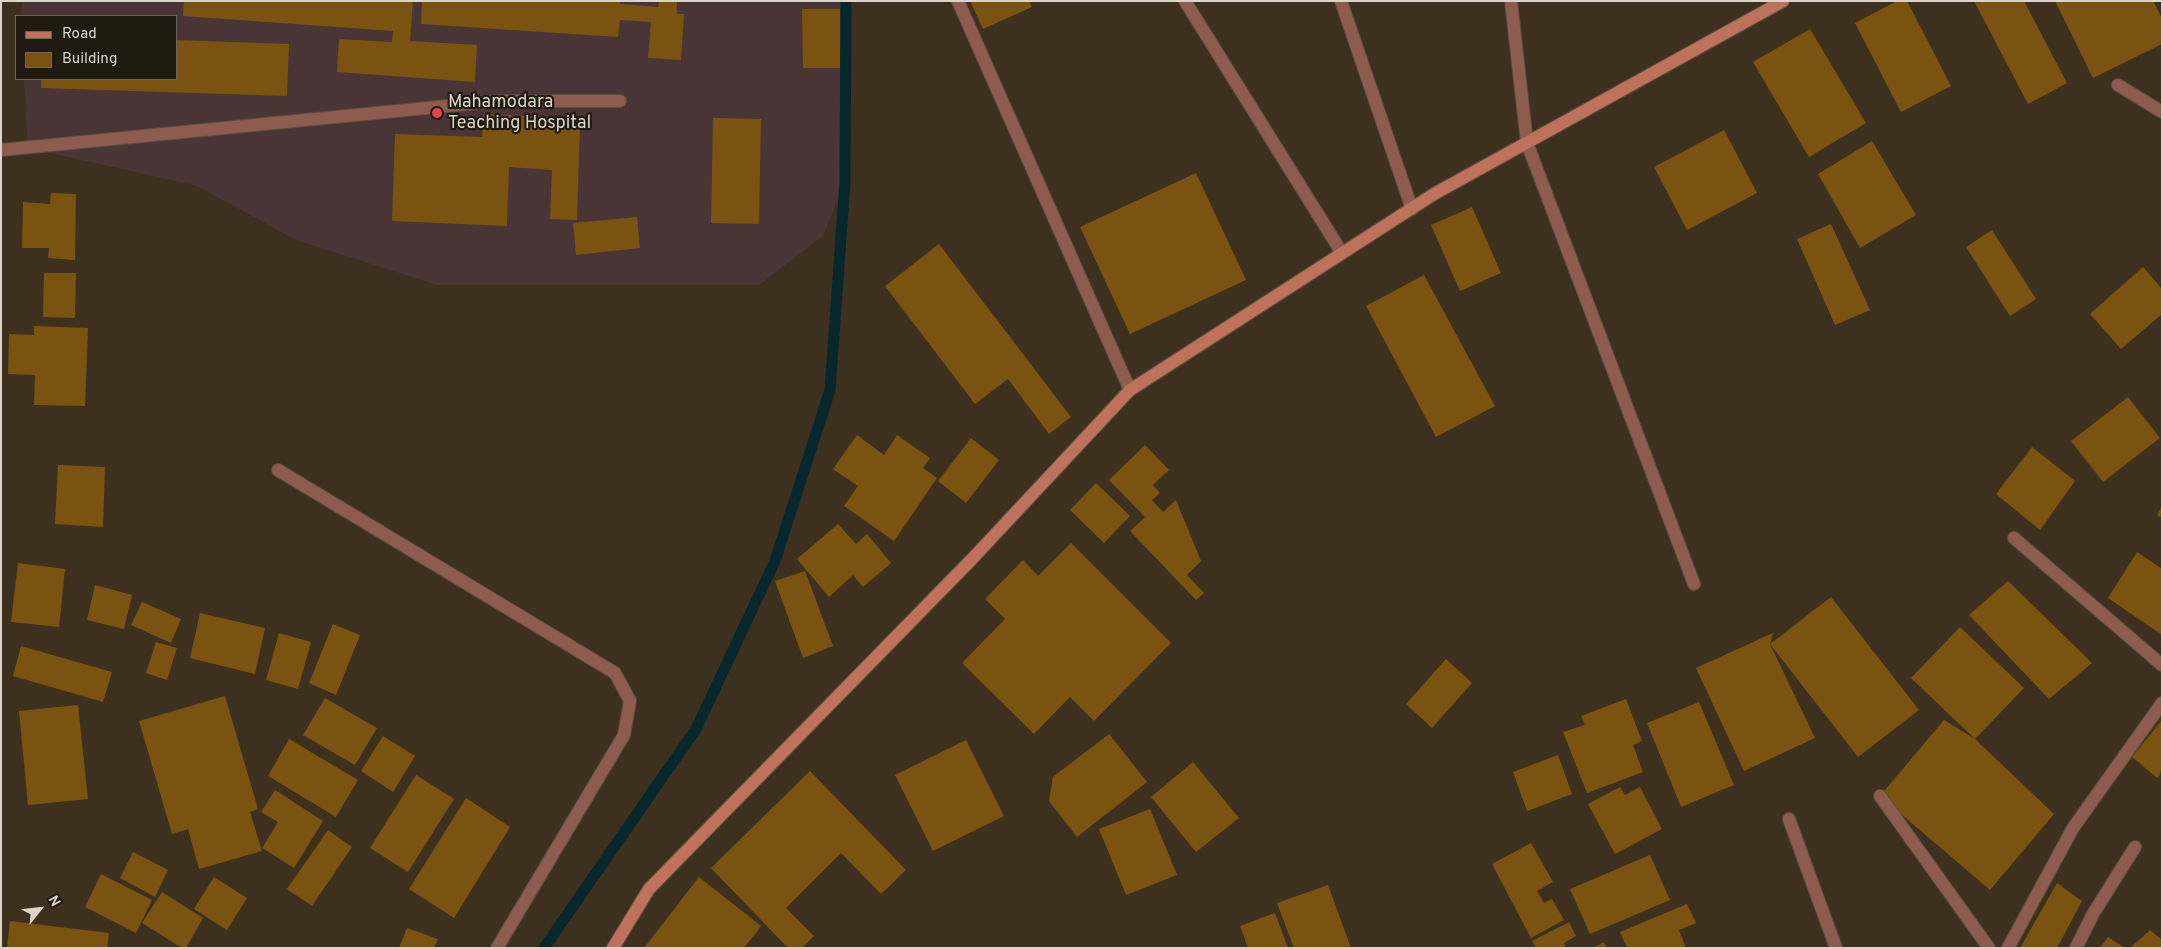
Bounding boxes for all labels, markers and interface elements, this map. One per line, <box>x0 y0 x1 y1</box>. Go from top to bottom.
legend <box>15 15 178 80</box>
text: Road <box>62 25 97 44</box>
text: Building <box>62 50 117 69</box>
place label: Mahamodara Teaching Hospital <box>448 92 591 134</box>
marker: Mahamodara Teaching Hospital <box>430 106 444 120</box>
north arrow <box>15 884 65 934</box>
text: N <box>44 893 63 910</box>

